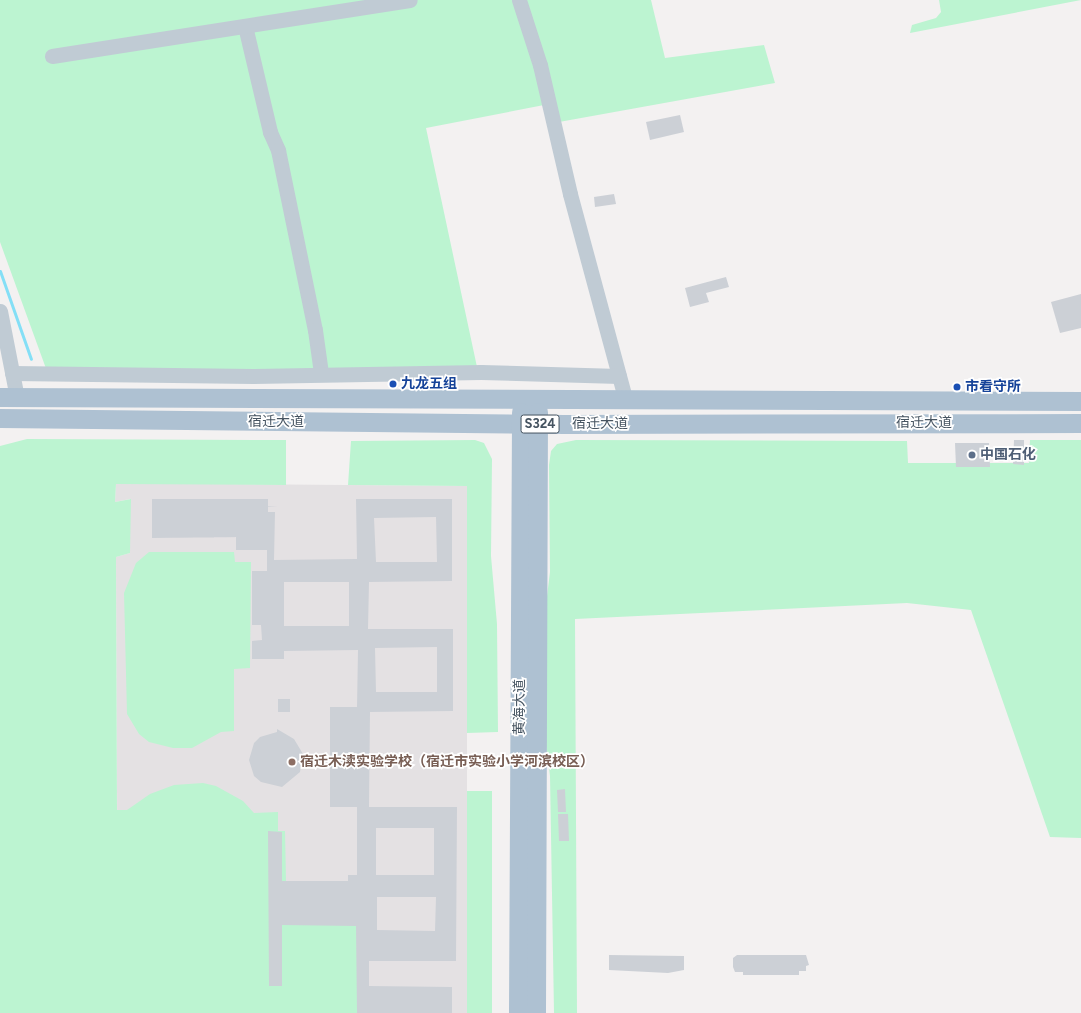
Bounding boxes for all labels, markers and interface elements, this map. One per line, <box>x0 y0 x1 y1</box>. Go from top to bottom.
place label: 九龙五组 <box>401 376 457 392</box>
marker: 九龙五组 <box>388 379 398 389</box>
place label: 市看守所 <box>965 379 1021 395</box>
marker: 市看守所 <box>952 382 962 392</box>
road number: S324 <box>520 413 560 435</box>
street label: 宿迁大道 <box>248 414 304 430</box>
street label: 宿迁大道 <box>896 415 952 431</box>
street label: 宿迁大道 <box>572 416 628 432</box>
place label: 中国石化 <box>980 447 1036 463</box>
marker: 中国石化 <box>967 450 977 460</box>
street label: 黄海大道 <box>512 679 528 735</box>
place label: 宿迁木渎实验学校（宿迁市实验小学河滨校区） <box>300 754 594 770</box>
marker: 宿迁木渎实验学校（宿迁市实验小学河滨校区） <box>287 757 297 767</box>

